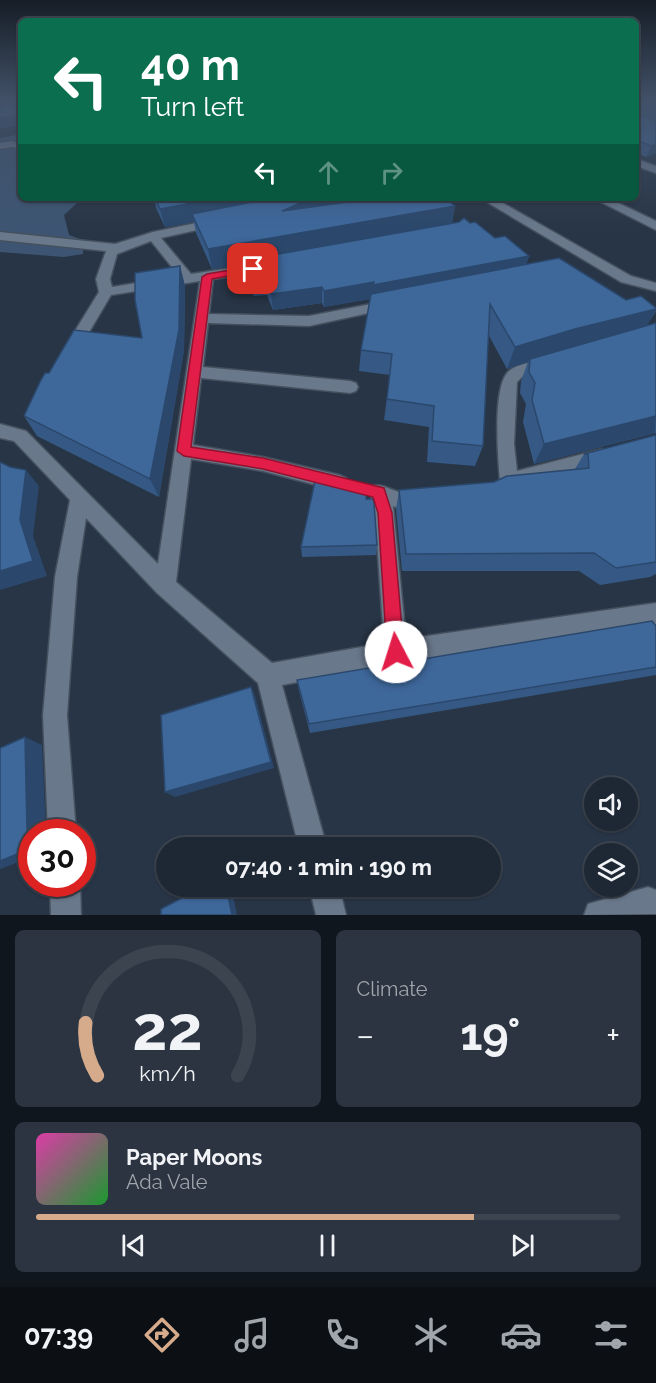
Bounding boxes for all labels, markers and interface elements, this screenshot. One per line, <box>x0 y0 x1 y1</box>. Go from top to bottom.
text: 40 m <box>141 41 240 90</box>
icon: left <box>42 42 120 120</box>
text: Turn left <box>141 91 244 122</box>
icon: left <box>249 156 282 189</box>
icon: ahead <box>312 156 345 189</box>
icon: right <box>375 156 408 189</box>
pin <box>227 243 278 294</box>
icon: arrive <box>236 252 269 285</box>
position arrow <box>364 620 428 684</box>
map controls <box>584 777 638 897</box>
button: sound <box>584 777 638 831</box>
speed limit sign: 30 <box>18 819 96 897</box>
button: layers <box>584 843 638 897</box>
text: 07:40 · 1 min · 190 m <box>225 854 432 880</box>
text: Climate <box>357 977 428 1001</box>
text: 22 <box>133 991 203 1065</box>
text: 19° <box>460 1008 520 1061</box>
text: − <box>357 1016 374 1055</box>
text: + <box>606 1016 620 1055</box>
text: km/h <box>139 1061 196 1086</box>
text: Paper Moons <box>126 1144 262 1170</box>
text: Ada Vale <box>126 1170 208 1194</box>
icon: previous <box>117 1229 150 1262</box>
icon: pause <box>311 1229 344 1262</box>
icon: next <box>506 1229 539 1262</box>
icon: directions <box>141 1314 183 1356</box>
icon: music <box>231 1314 273 1356</box>
icon: phone <box>321 1314 363 1356</box>
icon: climate <box>410 1314 452 1356</box>
icon: car <box>500 1314 542 1356</box>
icon: filters <box>590 1314 632 1356</box>
text: 07:39 <box>24 1320 93 1351</box>

